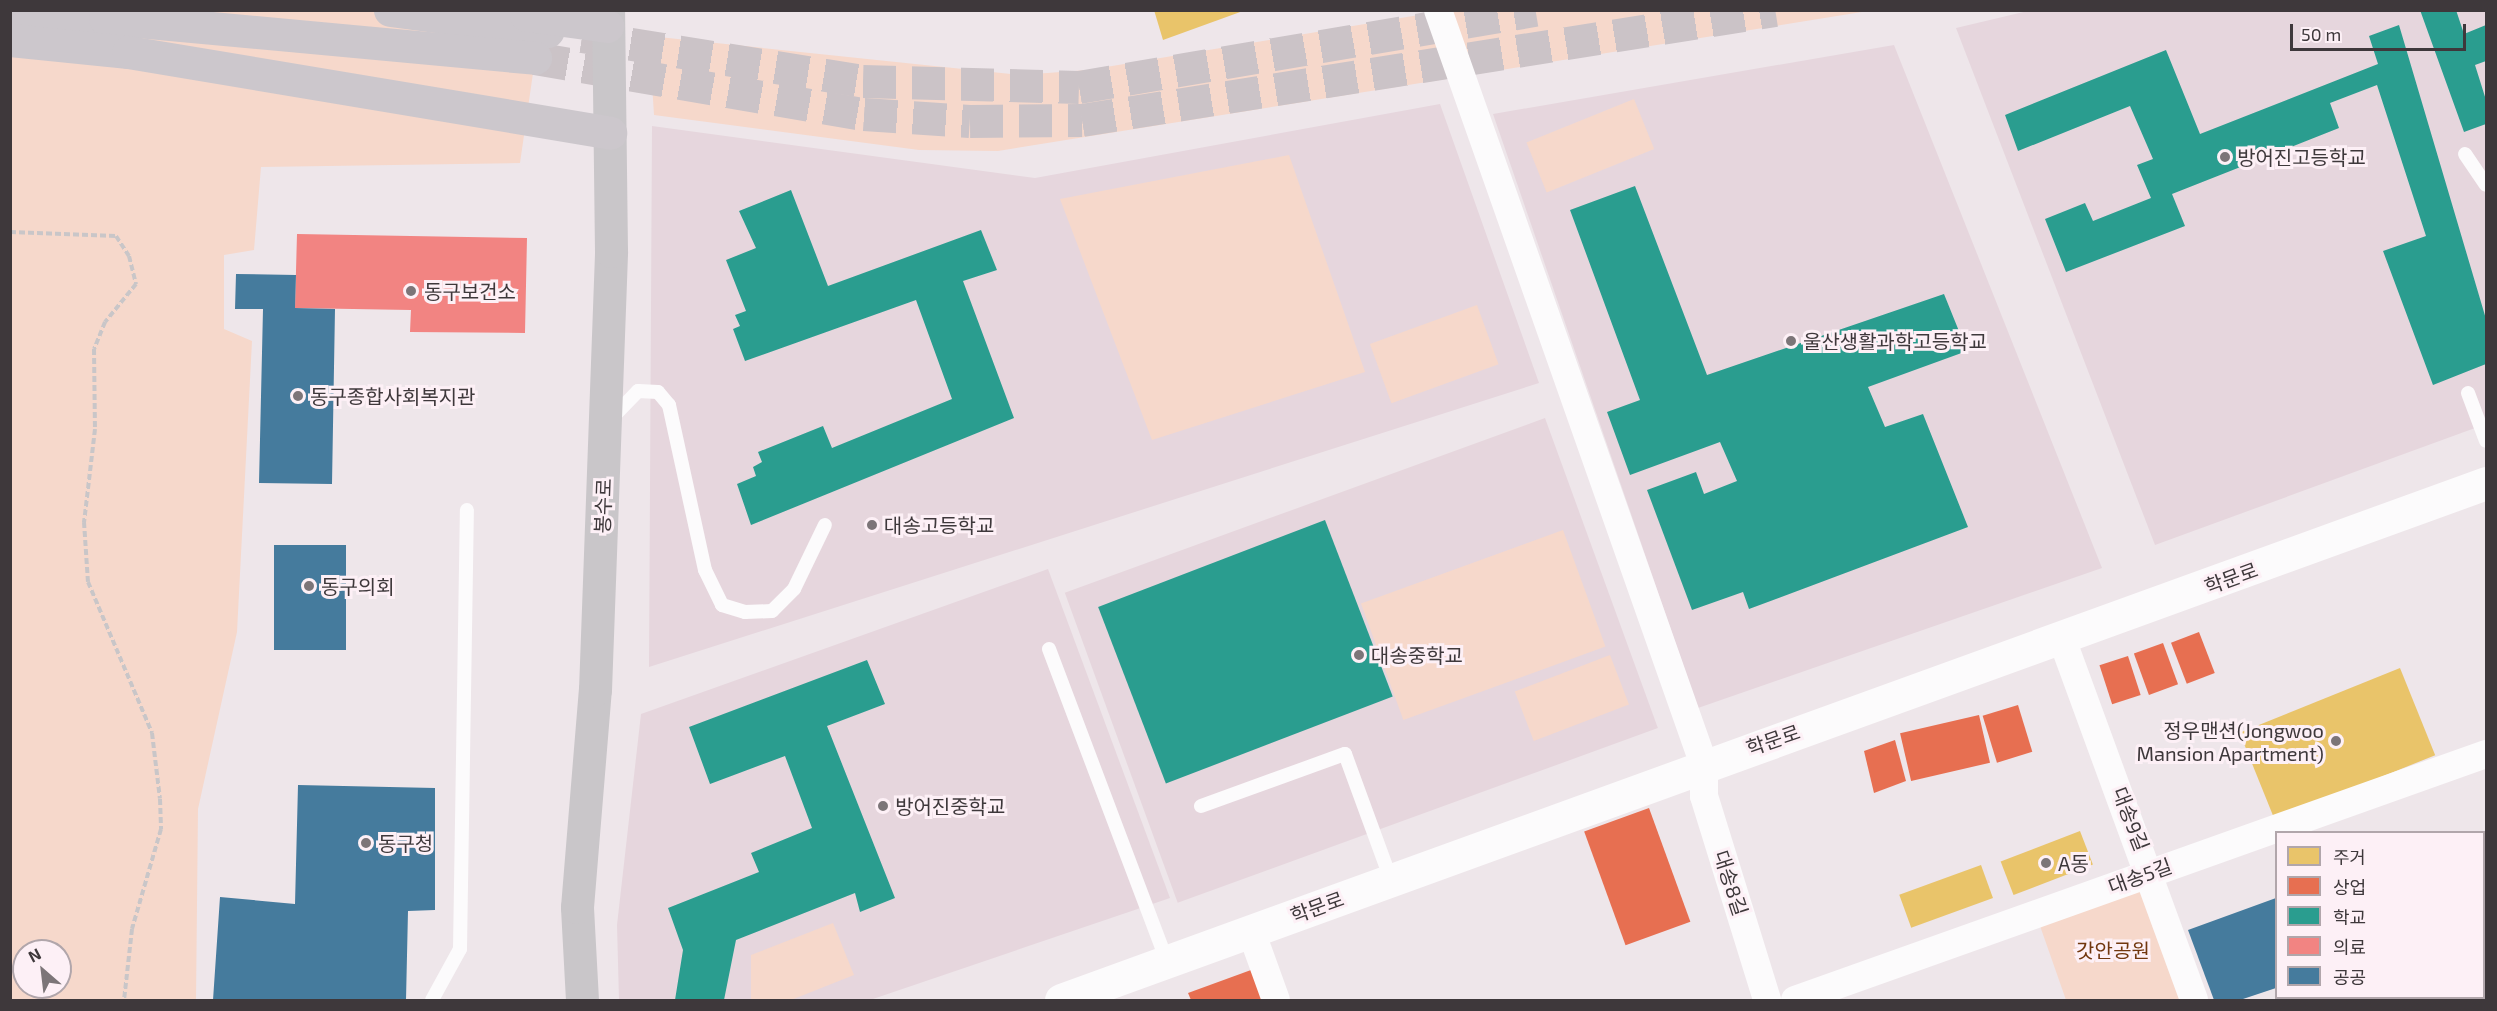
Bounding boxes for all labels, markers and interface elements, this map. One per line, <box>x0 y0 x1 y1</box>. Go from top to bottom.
scale bar <box>2293 12 2468 50</box>
text: 50 m <box>2301 23 2341 45</box>
place label: 방어진고등학교 <box>2237 145 2366 169</box>
marker: 방어진고등학교 <box>2218 150 2232 164</box>
place label: 동구보건소 <box>424 279 516 303</box>
marker: 동구보건소 <box>402 282 420 300</box>
place label: 울산생활과학고등학교 <box>1803 329 1987 353</box>
marker: 울산생활과학고등학교 <box>1784 334 1798 348</box>
place label: 동구종합사회복지관 <box>310 384 476 408</box>
marker: 동구종합사회복지관 <box>291 389 305 403</box>
street label: 봉수로 <box>590 478 616 534</box>
place label: 대송고등학교 <box>884 513 994 537</box>
marker: 대송고등학교 <box>865 518 879 532</box>
street label: 학문로 <box>2201 557 2261 599</box>
place label: 동구의회 <box>321 574 395 598</box>
marker: 동구의회 <box>302 579 316 593</box>
place label: 대송중학교 <box>1371 643 1463 667</box>
marker: 대송중학교 <box>1352 648 1366 662</box>
place label: 정우맨션(Jongwoo Mansion Apartment) <box>2137 718 2324 765</box>
street label: 학문로 <box>1743 720 1803 760</box>
marker: 정우맨션(Jongwoo Mansion Apartment) <box>2329 734 2343 748</box>
street label: 대송9길 <box>2108 784 2154 854</box>
place label: 방어진중학교 <box>895 794 1005 818</box>
marker: 방어진중학교 <box>876 799 890 813</box>
place label: 동구청 <box>378 831 433 855</box>
legend <box>2275 831 2485 999</box>
marker: 동구청 <box>359 836 373 850</box>
text: 주거 <box>2333 846 2366 868</box>
street label: 대송8길 <box>1709 847 1753 919</box>
place label: A동 <box>2058 851 2089 875</box>
street label: 대송5길 <box>2105 853 2175 899</box>
marker: A동 <box>2039 856 2053 870</box>
text: 상업 <box>2333 876 2366 898</box>
street label: 학문로 <box>1287 886 1347 928</box>
text: 학교 <box>2333 906 2366 928</box>
text: 의료 <box>2333 936 2366 958</box>
park label: 갓안공원 <box>2076 938 2150 962</box>
north arrow <box>12 939 72 999</box>
text: N <box>25 943 44 966</box>
text: 공공 <box>2333 966 2366 988</box>

